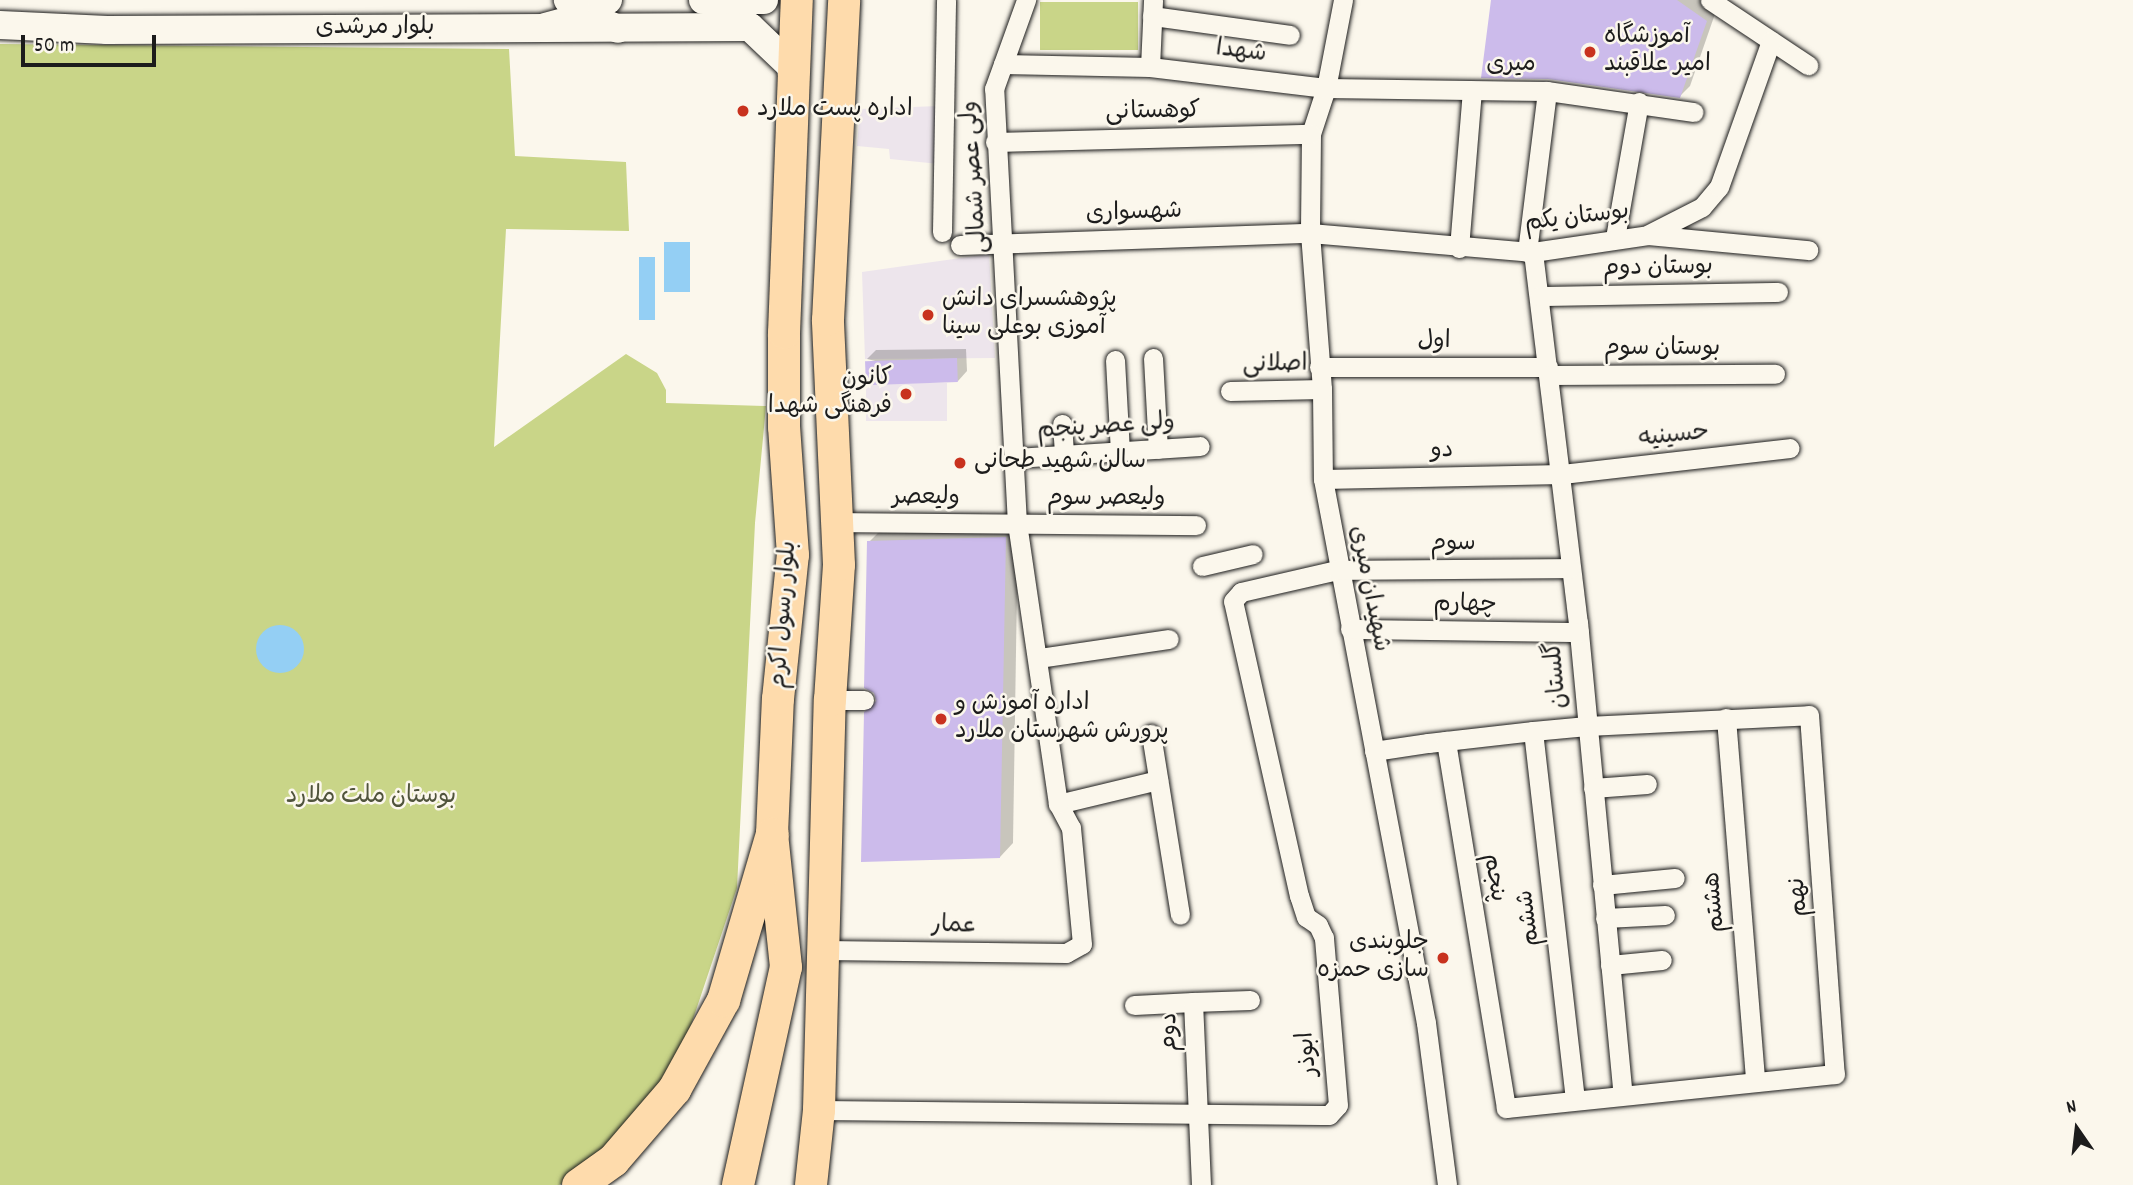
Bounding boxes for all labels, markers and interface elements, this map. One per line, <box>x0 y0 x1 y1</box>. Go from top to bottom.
street label: بلوار مرشدی <box>316 15 434 43</box>
scale bar <box>24 21 159 65</box>
place label: آموزشگاه امیر علاقبند <box>1604 24 1711 80</box>
text: 50 m <box>34 32 74 62</box>
street label: شهدا <box>1214 36 1268 70</box>
marker: آموزشگاه امیر علاقبند <box>1582 44 1598 60</box>
street label: میری <box>1486 52 1536 80</box>
place label: اداره پست ملارد <box>757 97 913 125</box>
street label: کوهستانی <box>1105 98 1201 128</box>
street label: ولی عصر شمالی <box>956 100 996 254</box>
marker: اداره پست ملارد <box>735 103 751 119</box>
street label: شهسواری <box>1085 198 1183 230</box>
street label: بوستان یکم <box>1523 198 1631 240</box>
street label: بوستان دوم <box>1603 254 1713 284</box>
place label: پژوهشسرای دانش آموزی بوعلی سینا <box>942 287 1117 343</box>
marker: پژوهشسرای دانش آموزی بوعلی سینا <box>920 307 936 323</box>
street label: اول <box>1417 329 1451 357</box>
street label: بوستان سوم <box>1604 336 1720 364</box>
street label: اصلانی <box>1242 351 1308 381</box>
place label: کانون فرهنگی شهدا <box>768 366 892 422</box>
marker: کانون فرهنگی شهدا <box>898 386 914 402</box>
street label: ولی عصر پنجم <box>1036 409 1176 447</box>
street label: حسینیه <box>1637 419 1711 455</box>
street label: دو <box>1430 437 1454 467</box>
place label: سالن شهید طحانی <box>974 449 1146 477</box>
marker: سالن شهید طحانی <box>952 455 968 471</box>
street label: ولیعصر <box>892 485 960 513</box>
street label: ولیعصر سوم <box>1047 486 1165 514</box>
street label: شهیدان میری <box>1342 523 1394 655</box>
street label: سوم <box>1430 530 1476 560</box>
street label: بلوار رسول اکرم <box>765 540 805 690</box>
street label: چهارم <box>1433 591 1497 621</box>
street label: گلستان <box>1541 640 1575 710</box>
place label: اداره آموزش و پرورش شهرستان ملارد <box>955 691 1169 747</box>
marker: اداره آموزش و پرورش شهرستان ملارد <box>933 711 949 727</box>
park label: بوستان ملت ملارد <box>286 784 456 812</box>
street label: پنجم <box>1475 852 1511 904</box>
street label: هشتم <box>1699 871 1733 933</box>
street label: نهم <box>1784 876 1816 918</box>
street label: ششم <box>1512 888 1548 948</box>
street label: عمار <box>931 912 977 942</box>
place label: جلوبندی سازی حمزه <box>1317 930 1429 986</box>
marker: جلوبندی سازی حمزه <box>1435 950 1451 966</box>
street label: دوم <box>1156 1012 1186 1052</box>
street label: ابوذر <box>1293 1031 1325 1077</box>
north arrow <box>2042 1094 2112 1164</box>
text: N <box>2064 1094 2080 1122</box>

